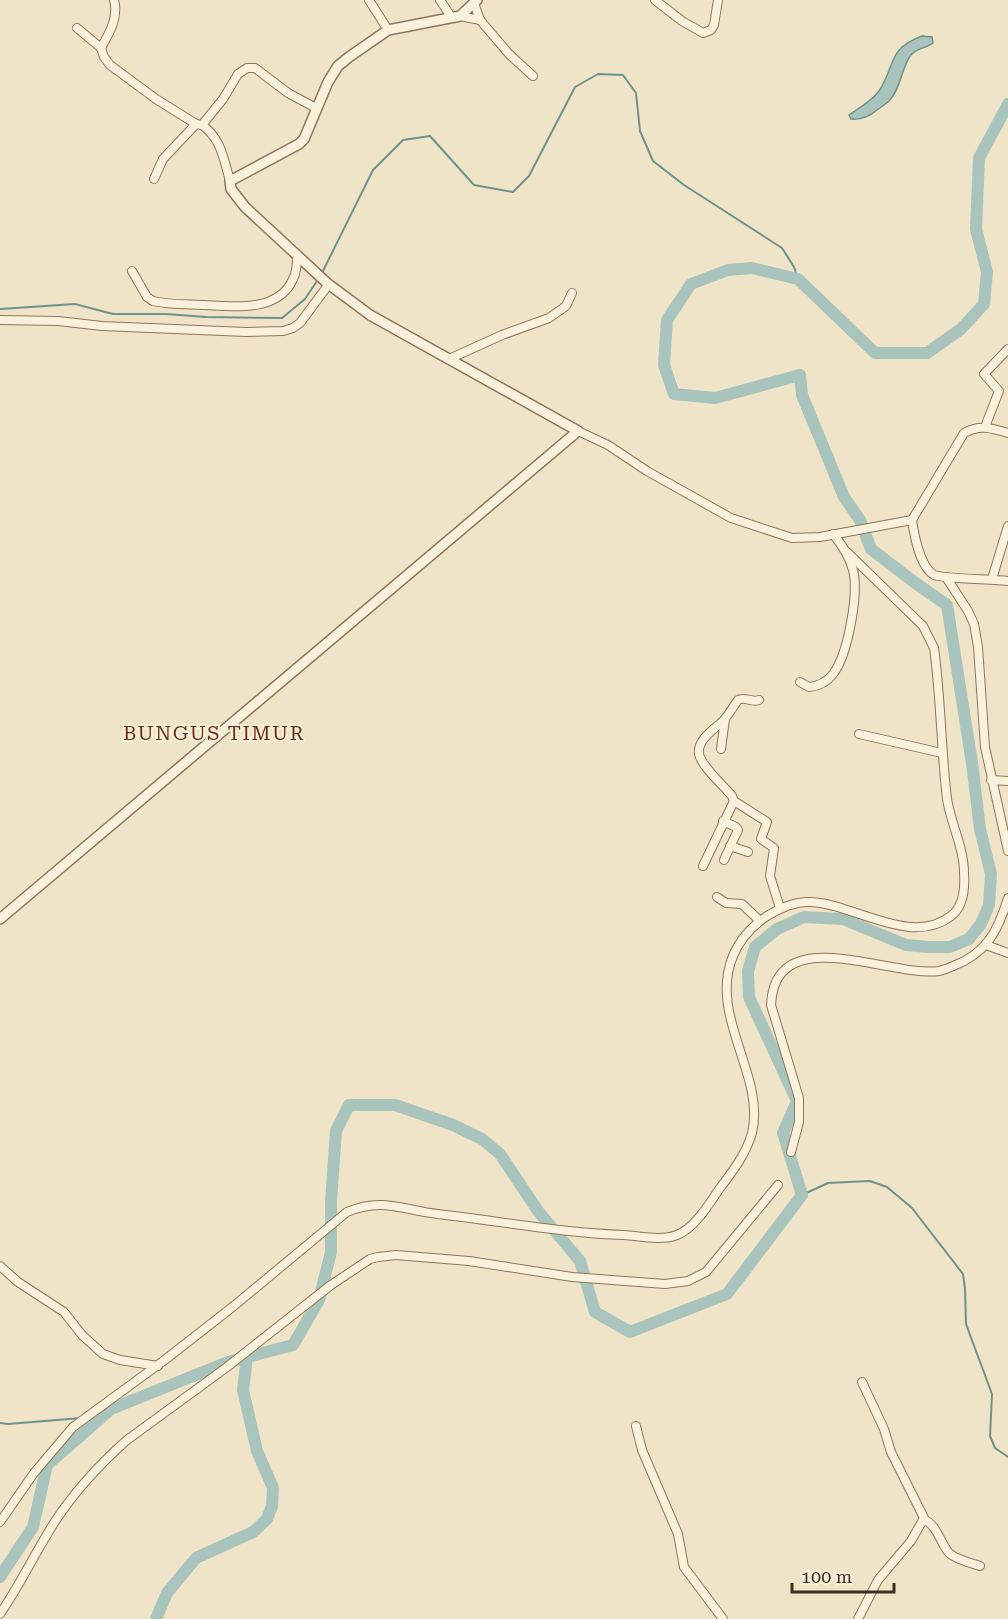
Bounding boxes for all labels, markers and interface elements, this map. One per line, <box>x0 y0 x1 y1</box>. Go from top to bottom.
district label: BUNGUS TIMUR <box>123 721 305 745</box>
scale bar <box>792 1556 894 1594</box>
text: 100 m <box>801 1566 852 1587</box>

